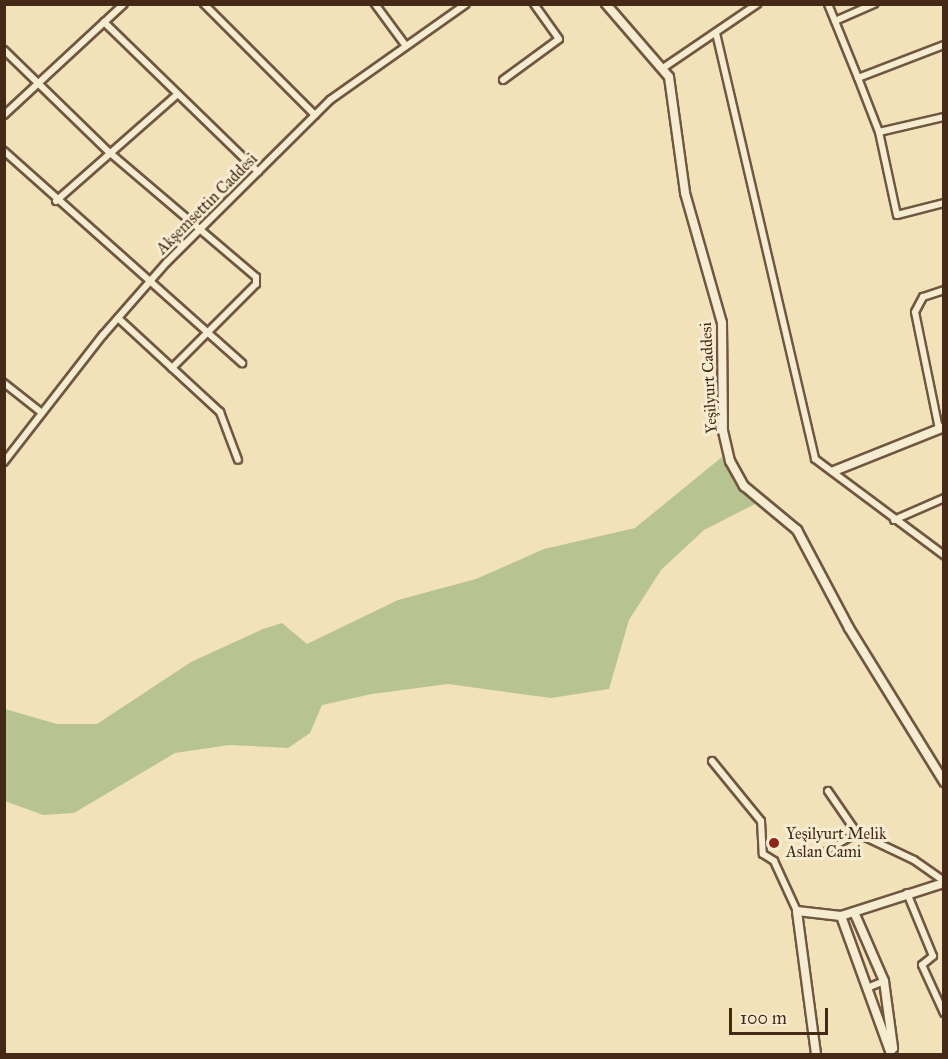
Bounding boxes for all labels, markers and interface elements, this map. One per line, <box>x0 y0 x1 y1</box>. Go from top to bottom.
street label: Akşemsettin Caddesi <box>152 149 262 259</box>
street label: Yeşilyurt Caddesi <box>696 322 722 434</box>
place label: Yeşilyurt Melik Aslan Cami <box>786 824 886 862</box>
marker: Yeşilyurt Melik Aslan Cami <box>767 836 781 850</box>
scale bar <box>732 996 831 1034</box>
text: 100 m <box>740 1007 787 1029</box>

